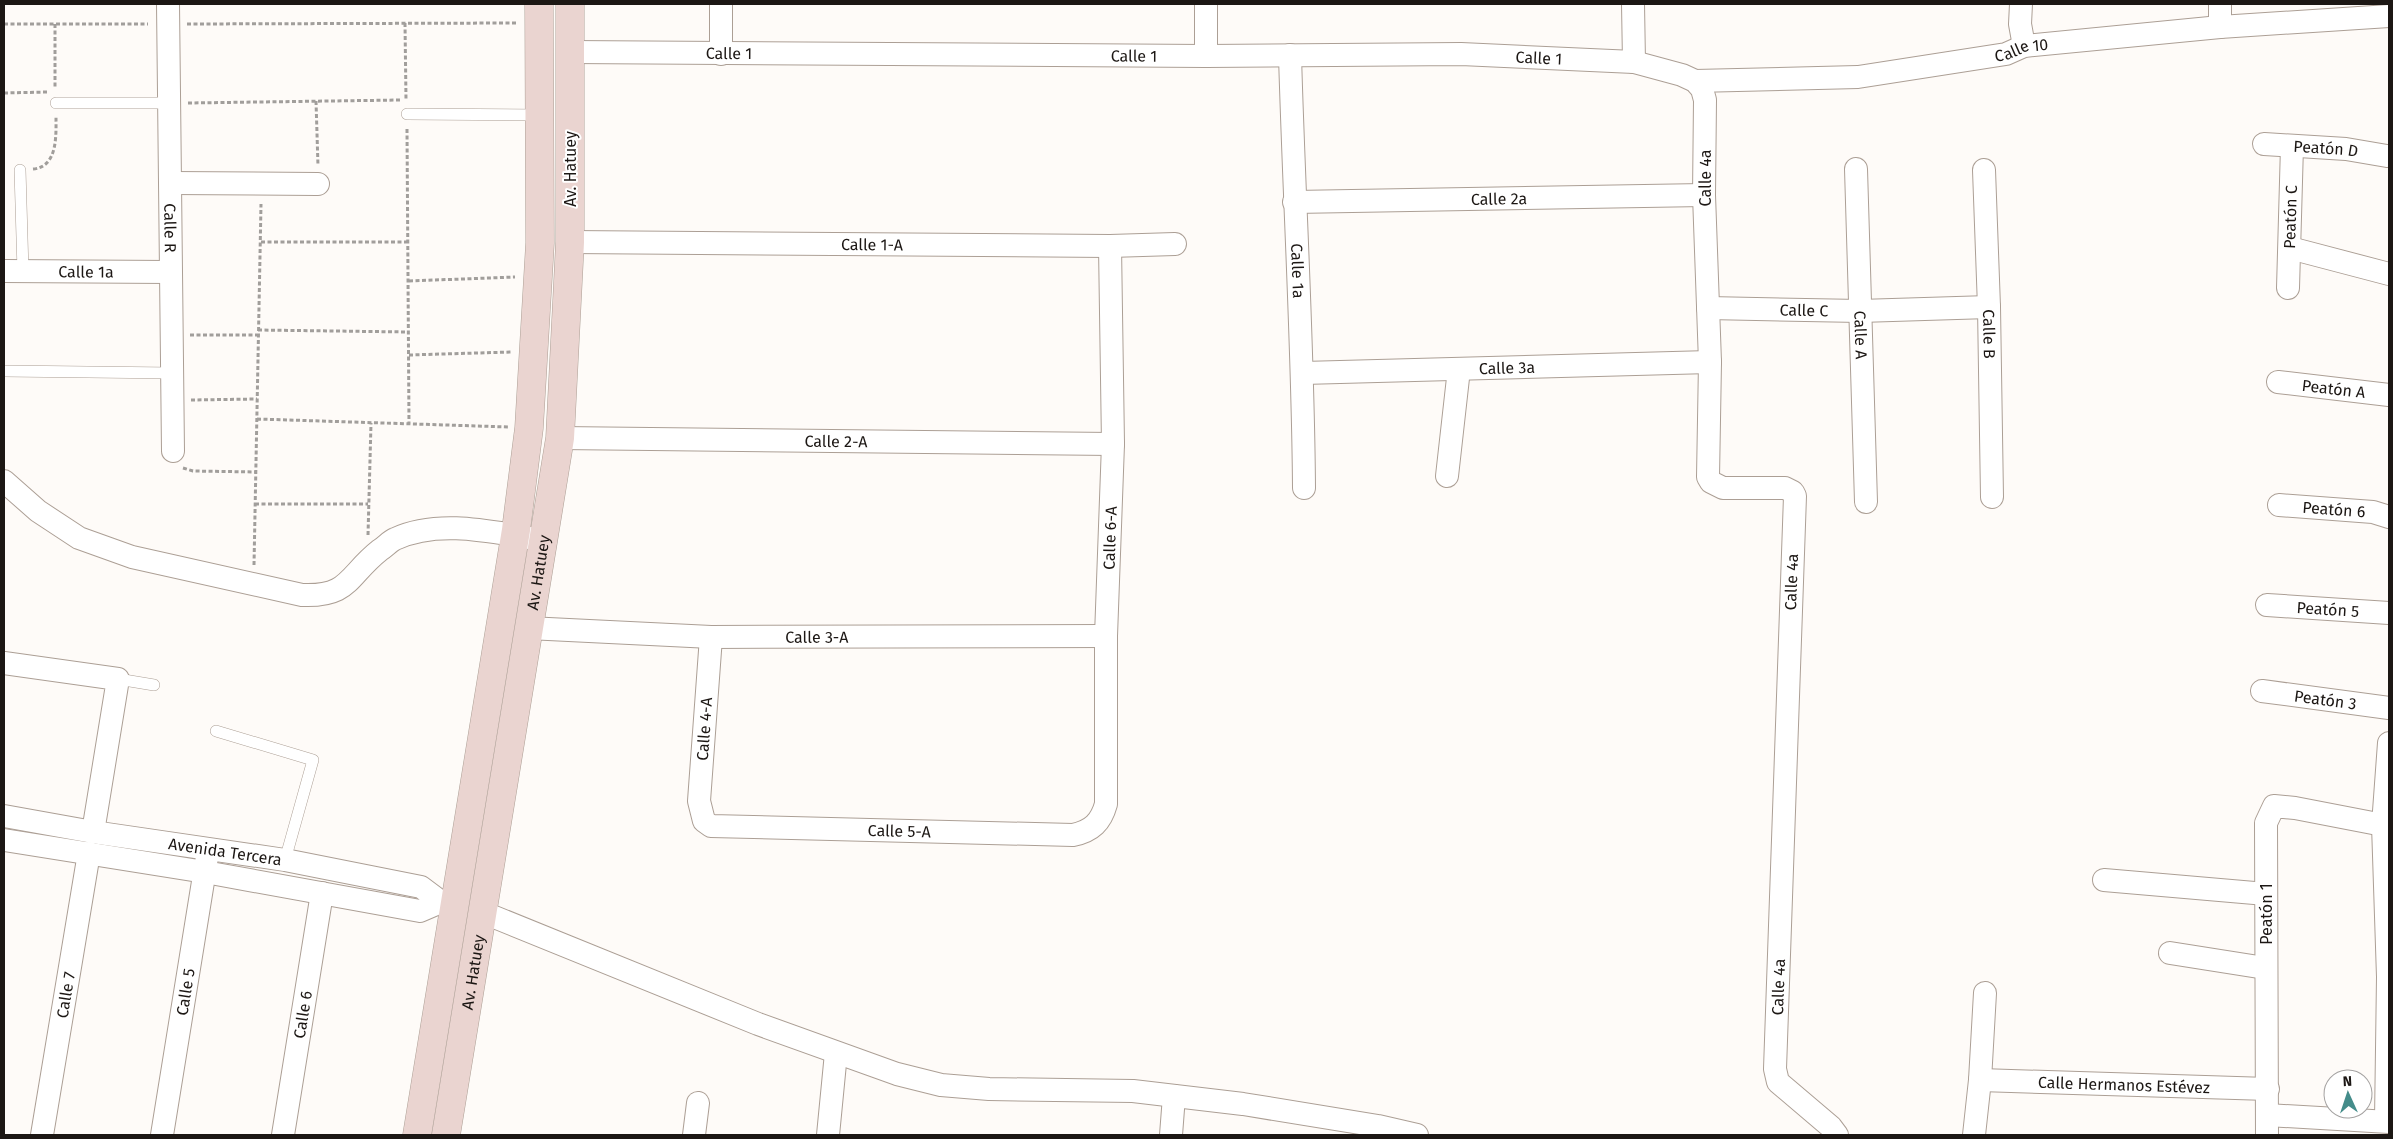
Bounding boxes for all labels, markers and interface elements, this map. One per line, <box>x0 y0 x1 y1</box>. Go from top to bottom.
street label: Calle 10 <box>1993 35 2049 66</box>
street label: Calle 1 <box>706 44 752 63</box>
street label: Calle 1 <box>1111 46 1157 66</box>
street label: Calle 1 <box>1515 48 1563 69</box>
street label: Av. Hatuey <box>561 131 580 207</box>
street label: Peatón D <box>2293 137 2360 161</box>
street label: Calle 4a <box>1696 150 1715 206</box>
street label: Peatón C <box>2280 185 2301 249</box>
street label: Calle 2a <box>1471 189 1527 209</box>
street label: Calle R <box>160 203 180 253</box>
street label: Calle 1-A <box>841 235 904 254</box>
street label: Calle 1a <box>1287 243 1308 299</box>
street label: Calle 1a <box>58 262 114 282</box>
street label: Calle C <box>1779 300 1828 320</box>
street label: Calle B <box>1979 309 1999 359</box>
street label: Calle A <box>1850 310 1871 360</box>
street label: Calle 3a <box>1479 358 1535 378</box>
street label: Peatón A <box>2301 376 2367 402</box>
street label: Calle 2-A <box>804 432 868 451</box>
street label: Peatón 6 <box>2302 498 2366 521</box>
street label: Calle 6-A <box>1099 505 1121 570</box>
street label: Av. Hatuey <box>523 534 554 611</box>
street label: Calle 4a <box>1781 553 1802 611</box>
street label: Peatón 5 <box>2296 598 2360 621</box>
street label: Calle 3-A <box>785 628 849 647</box>
street label: Peatón 3 <box>2293 686 2358 714</box>
street label: Calle 4-A <box>693 696 716 761</box>
street label: Calle 5-A <box>867 821 932 841</box>
street label: Avenida Tercera <box>167 834 283 869</box>
street label: Peatón 1 <box>2257 883 2276 945</box>
street label: Av. Hatuey <box>458 933 489 1011</box>
street label: Calle 4a <box>1768 958 1789 1016</box>
street label: Calle 5 <box>172 967 199 1017</box>
street label: Calle 7 <box>53 970 79 1020</box>
street label: Calle 6 <box>290 989 316 1040</box>
north arrow <box>2323 1069 2373 1119</box>
street label: Calle Hermanos Estévez <box>2038 1073 2210 1097</box>
text: N <box>2342 1073 2352 1090</box>

